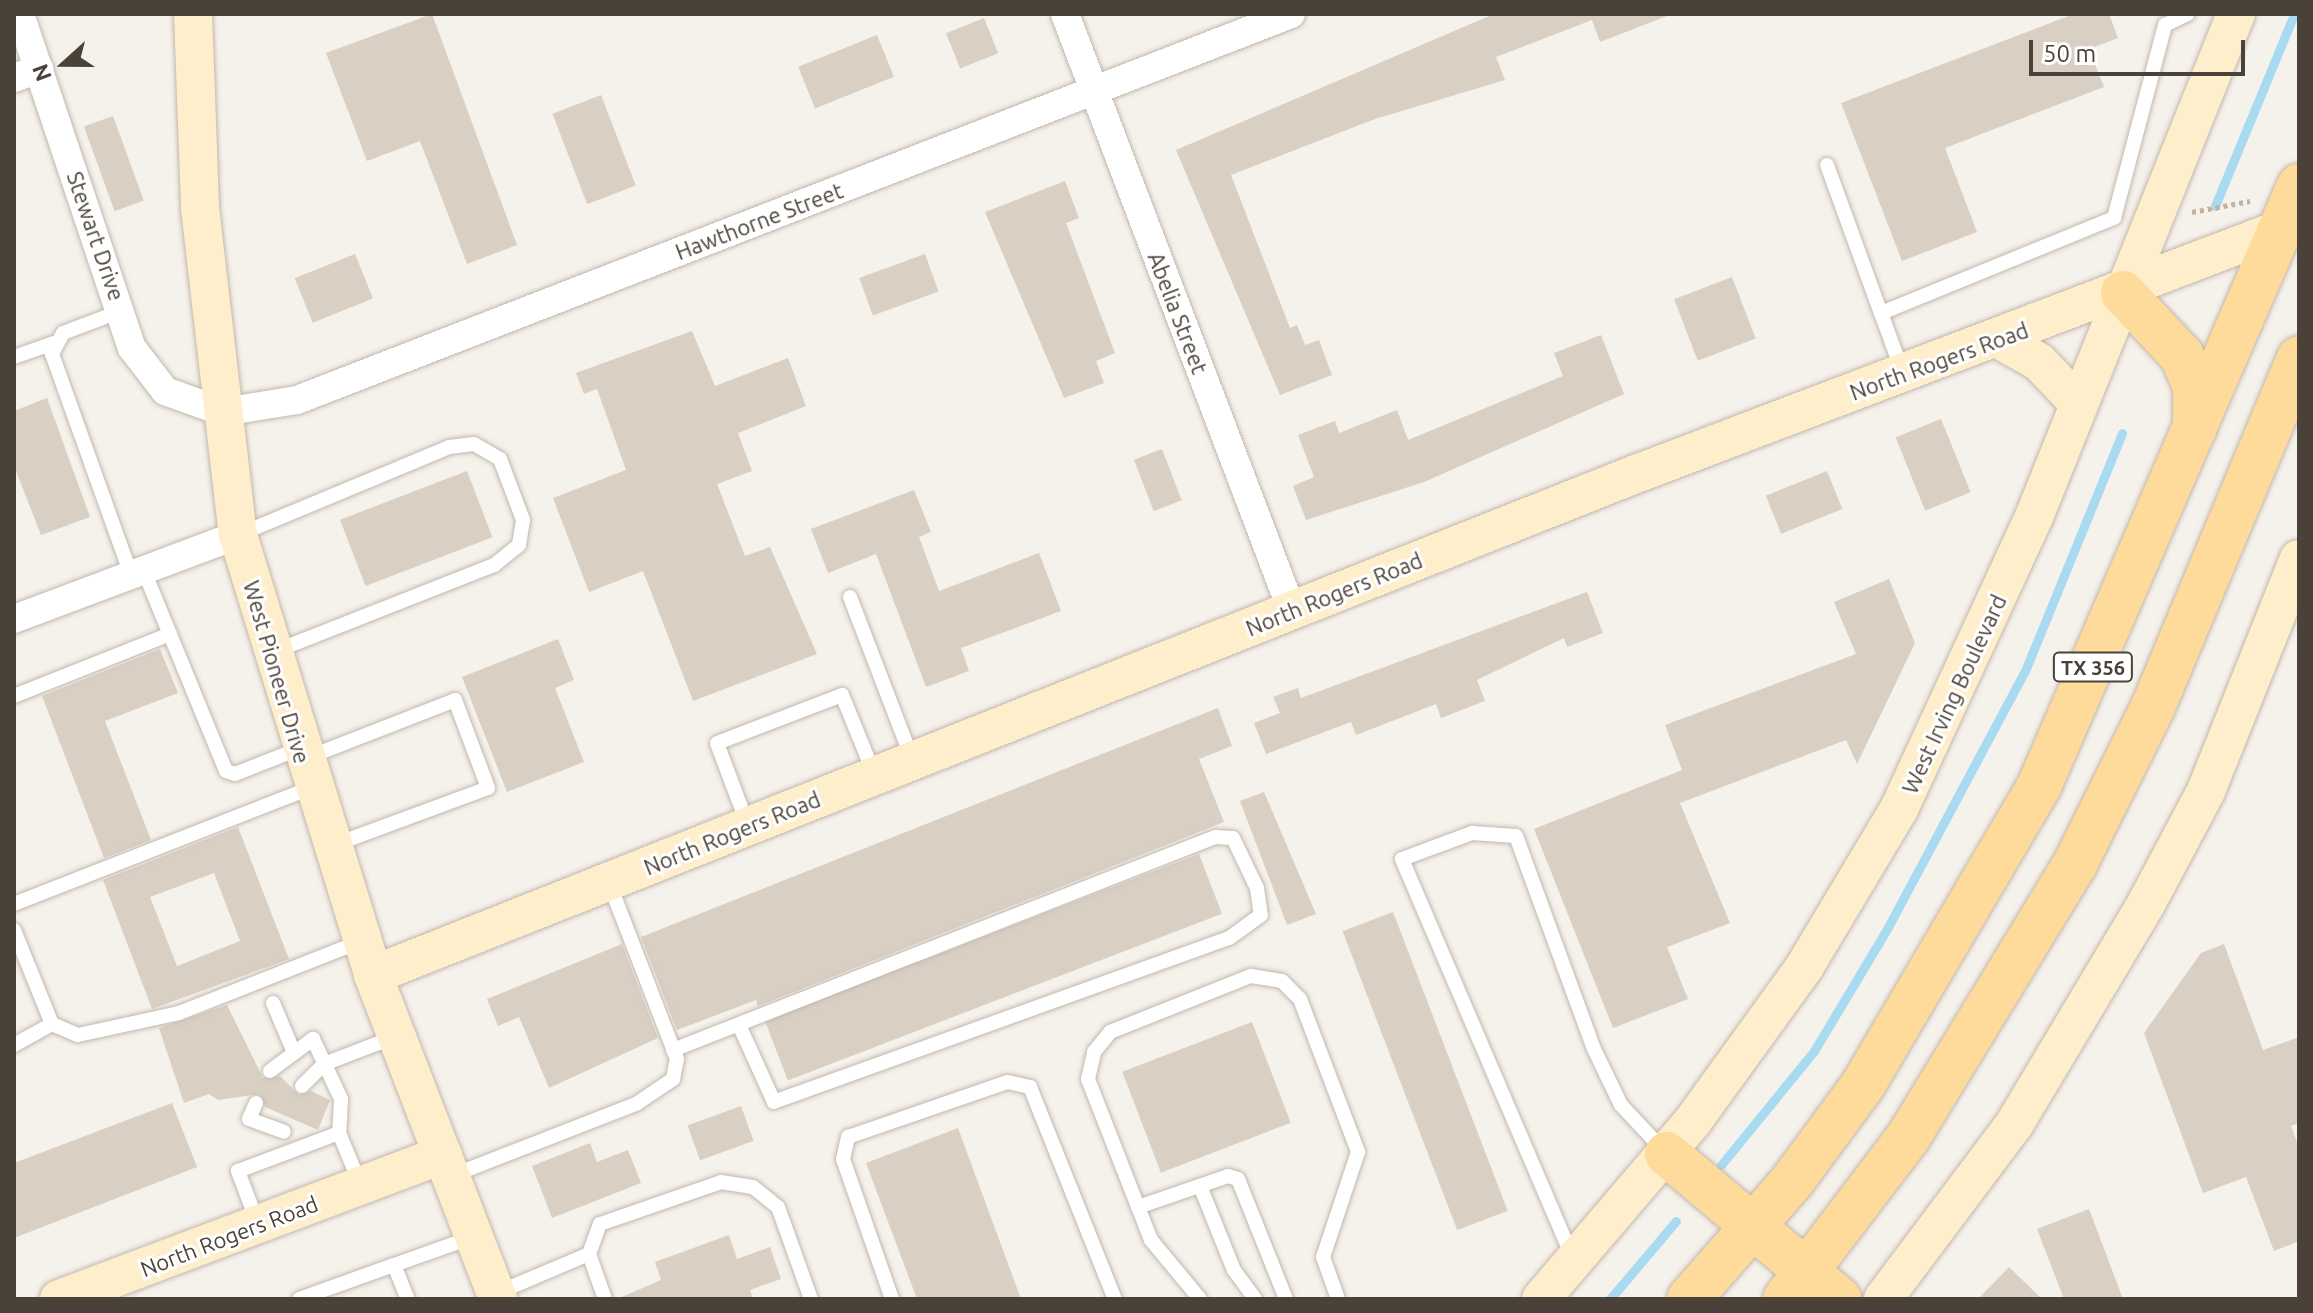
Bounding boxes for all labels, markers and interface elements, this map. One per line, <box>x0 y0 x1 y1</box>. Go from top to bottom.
north arrow <box>24 24 104 104</box>
scale bar <box>2033 24 2249 74</box>
text: 50 m <box>2043 40 2096 67</box>
text: N <box>27 61 56 85</box>
street label: Stewart Drive <box>62 168 130 304</box>
street label: Hawthorne Street <box>672 177 846 265</box>
street label: Abelia Street <box>1143 248 1213 378</box>
street label: North Rogers Road <box>1846 316 2032 406</box>
street label: North Rogers Road <box>1242 547 1426 641</box>
street label: West Pioneer Drive <box>238 578 316 766</box>
street label: West Irving Boulevard <box>1896 590 2012 798</box>
road number: TX 356 <box>2051 651 2135 683</box>
street label: North Rogers Road <box>640 786 824 880</box>
street label: North Rogers Road <box>136 1190 322 1282</box>

